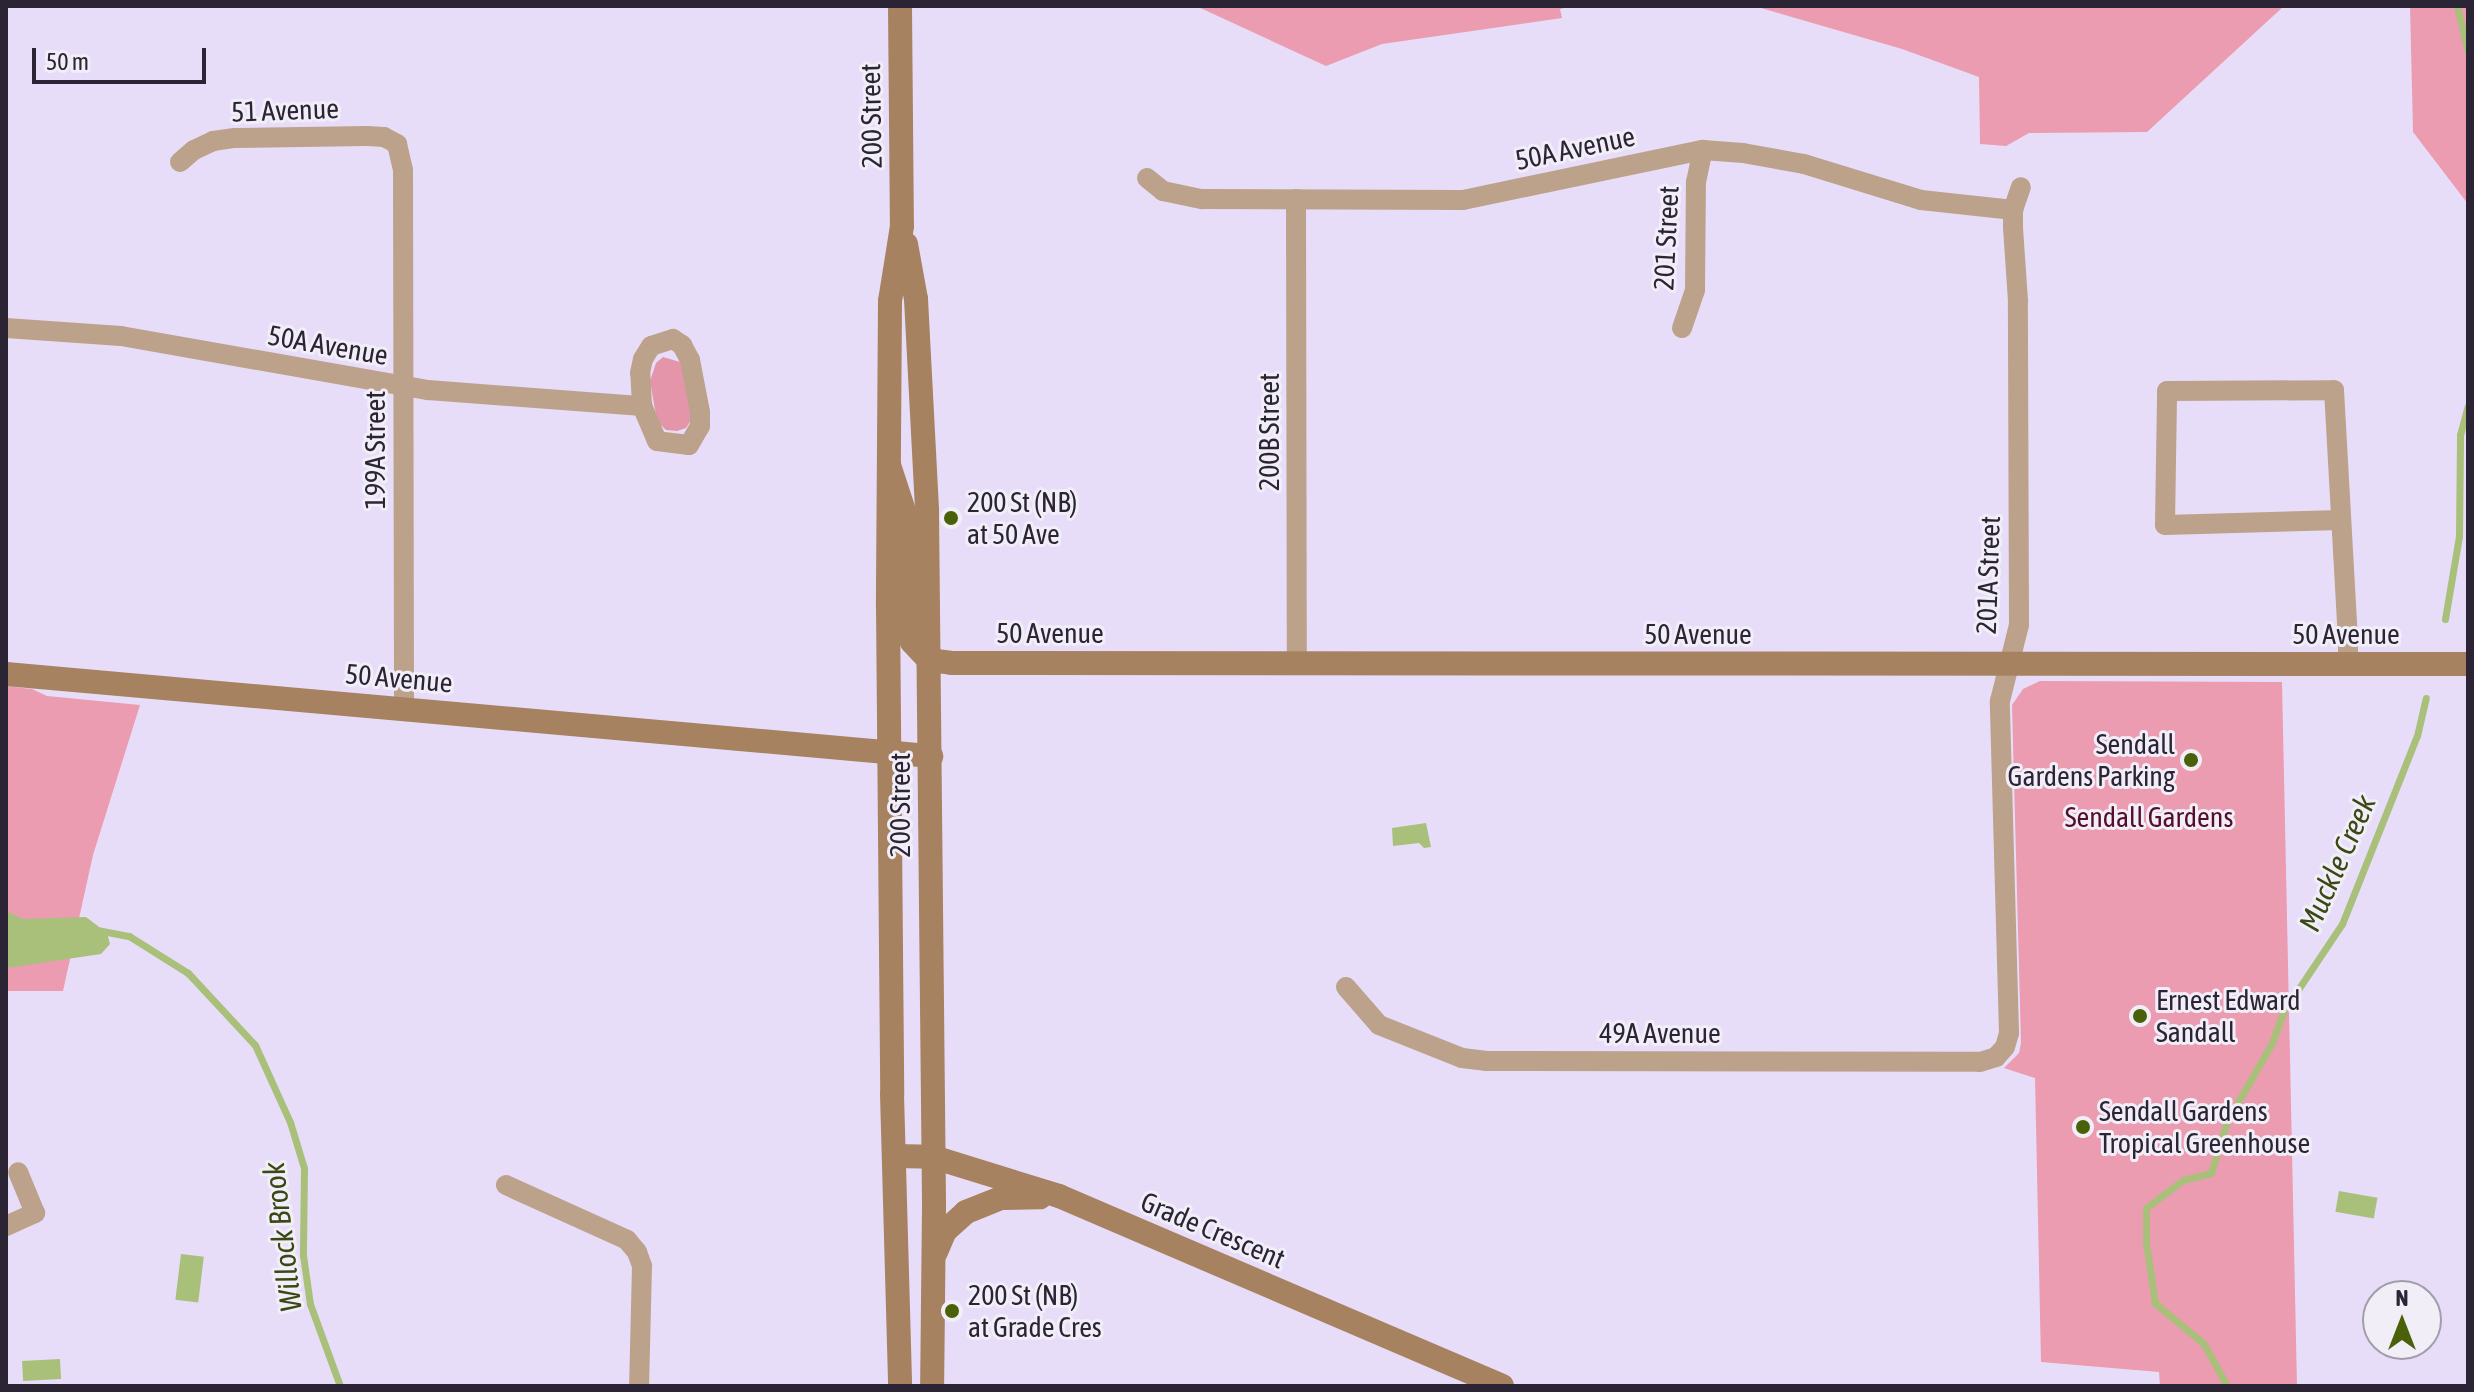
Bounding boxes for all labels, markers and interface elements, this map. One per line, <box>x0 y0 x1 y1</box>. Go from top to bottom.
scale bar <box>36 32 210 82</box>
text: 50 m <box>46 48 89 75</box>
street label: 200 Street <box>853 63 889 169</box>
street label: 51 Avenue <box>231 91 339 129</box>
street label: 50A Avenue <box>1512 119 1638 177</box>
street label: 201 Street <box>1646 185 1686 291</box>
street label: 50A Avenue <box>265 318 391 372</box>
street label: 200B Street <box>1252 373 1286 491</box>
street label: 199A Street <box>358 391 392 509</box>
place label: 200 St (NB) at 50 Ave <box>967 485 1077 551</box>
marker: 200 St (NB) at 50 Ave <box>942 509 960 527</box>
street label: 201A Street <box>1969 515 2007 635</box>
street label: 50 Avenue <box>996 616 1104 650</box>
street label: 50 Avenue <box>1644 617 1752 651</box>
street label: 50 Avenue <box>2292 617 2400 651</box>
street label: 50 Avenue <box>344 657 454 699</box>
place label: Sendall Gardens Parking <box>2008 727 2175 793</box>
marker: Sendall Gardens Parking <box>2182 751 2200 769</box>
street label: 200 Street <box>883 753 917 857</box>
water label: Muckle Creek <box>2291 789 2383 937</box>
park label: Sendall Gardens <box>2065 800 2233 834</box>
place label: Ernest Edward Sandall <box>2156 983 2300 1049</box>
marker: Ernest Edward Sandall <box>2131 1007 2149 1025</box>
street label: 49A Avenue <box>1599 1016 1721 1050</box>
place label: Sendall Gardens Tropical Greenhouse <box>2099 1094 2310 1160</box>
marker: Sendall Gardens Tropical Greenhouse <box>2074 1118 2092 1136</box>
water label: Willock Brook <box>255 1160 309 1314</box>
street label: Grade Crescent <box>1136 1185 1290 1275</box>
place label: 200 St (NB) at Grade Cres <box>968 1278 1102 1344</box>
north arrow <box>2362 1280 2442 1360</box>
text: N <box>2396 1285 2408 1311</box>
marker: 200 St (NB) at Grade Cres <box>943 1302 961 1320</box>

